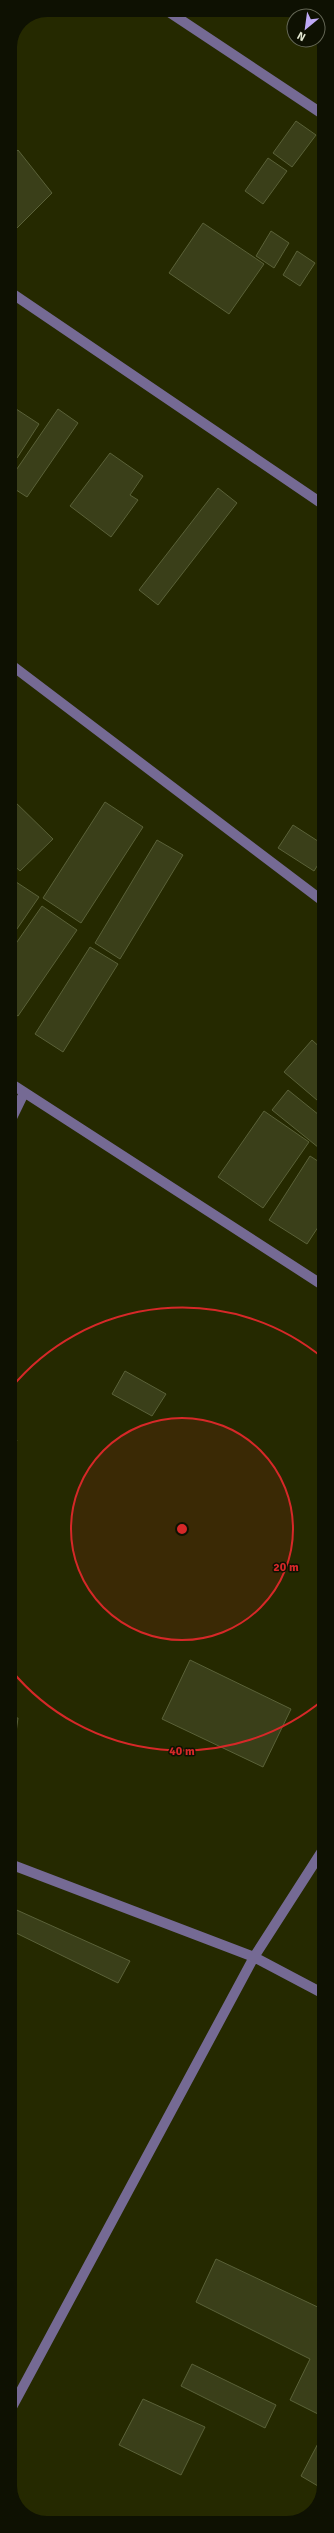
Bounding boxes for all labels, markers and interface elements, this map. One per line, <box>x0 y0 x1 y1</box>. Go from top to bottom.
north arrow <box>286 8 326 48</box>
text: N <box>295 29 308 44</box>
centre of rings <box>175 1522 189 1536</box>
text: 20 m <box>273 1560 299 1575</box>
text: 40 m <box>169 1744 195 1759</box>

